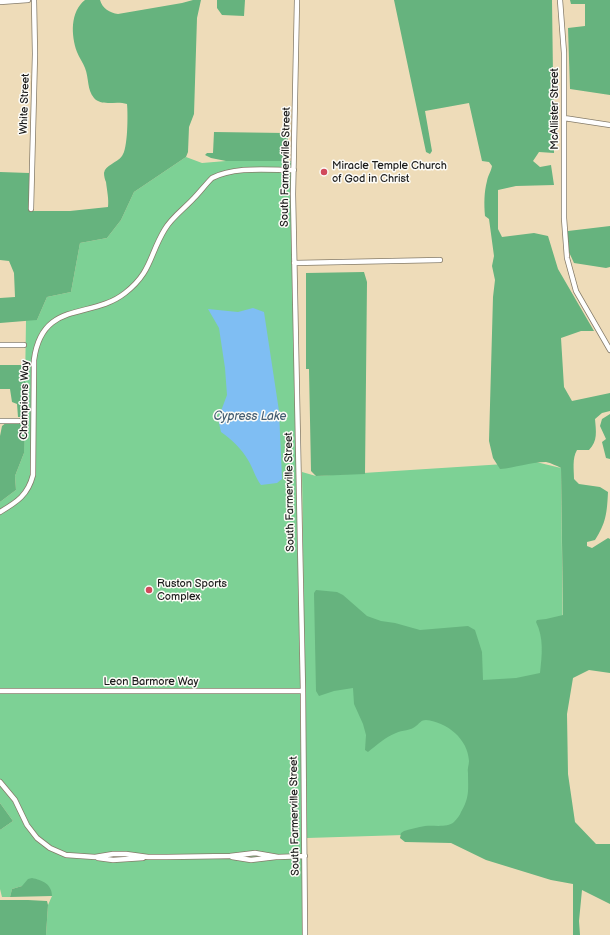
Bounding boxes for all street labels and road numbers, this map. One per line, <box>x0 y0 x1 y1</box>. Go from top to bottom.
street label: McAllister Street <box>548 68 562 150</box>
street label: White Street <box>17 73 33 135</box>
street label: South Farmerville Street <box>278 107 294 227</box>
street label: Champions Way <box>18 360 32 440</box>
street label: South Farmerville Street <box>282 432 298 552</box>
street label: Leon Barmore Way <box>104 675 198 689</box>
street label: South Farmerville Street <box>287 756 303 876</box>

